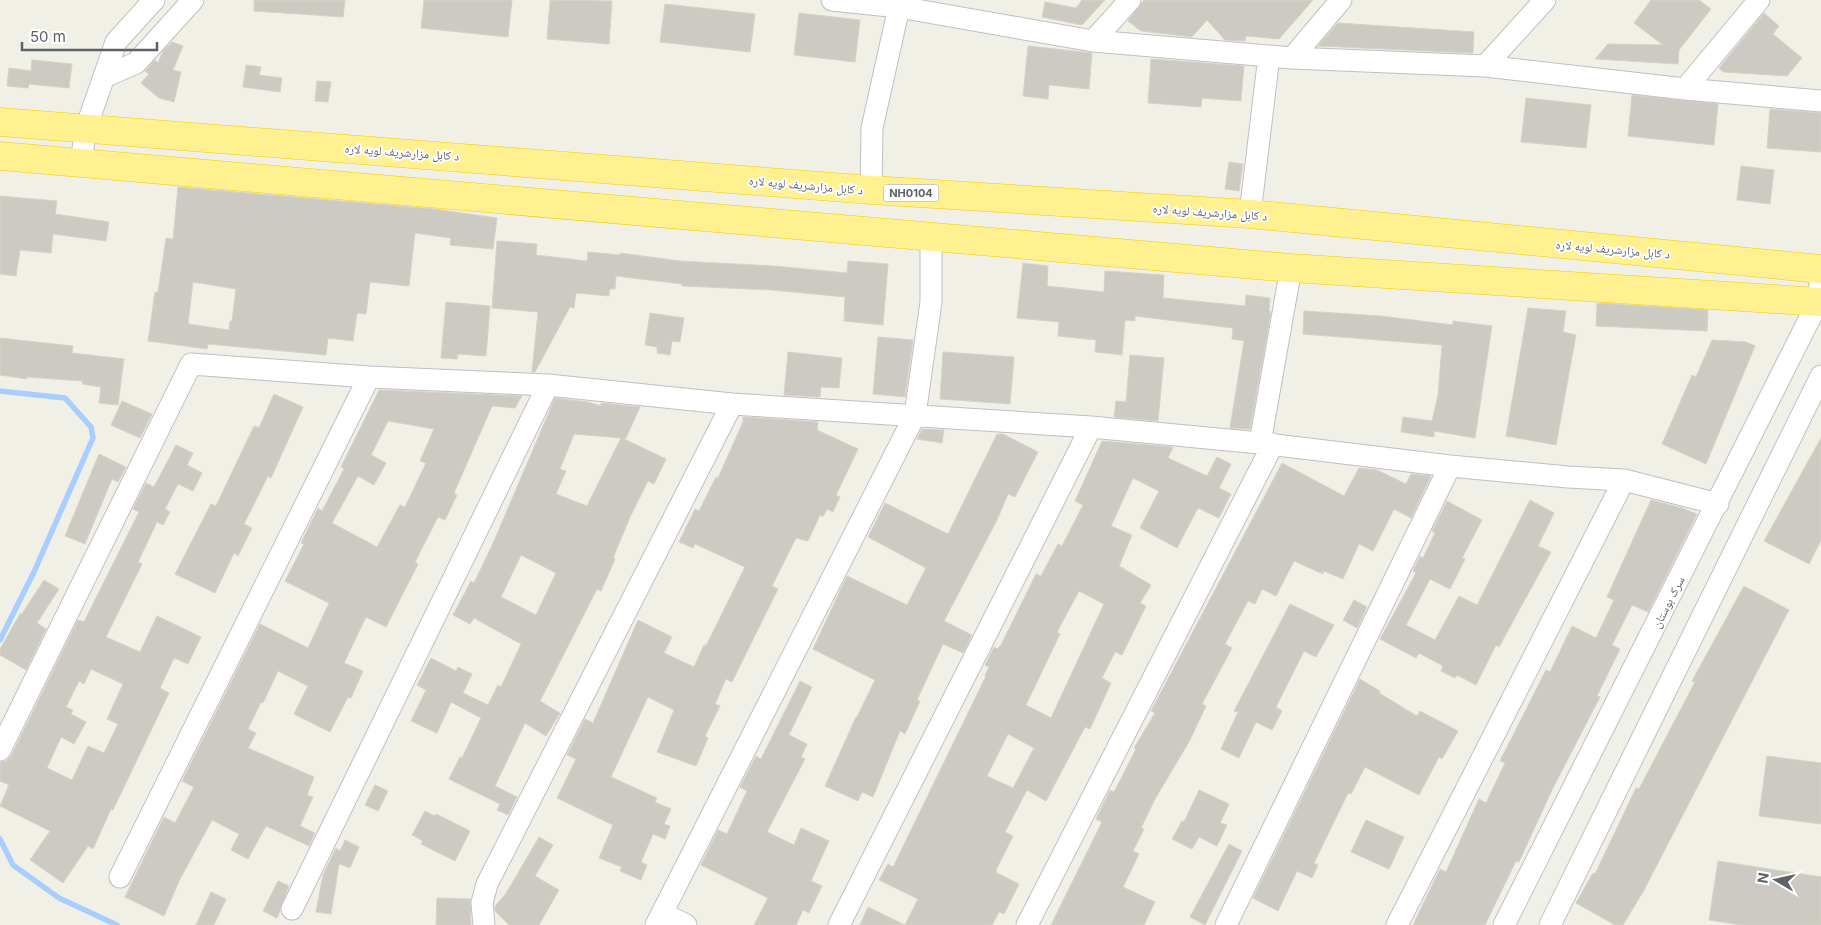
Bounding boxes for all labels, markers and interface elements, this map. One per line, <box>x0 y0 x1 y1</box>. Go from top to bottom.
scale bar <box>22 20 158 52</box>
text: 50 m <box>30 27 66 46</box>
street label: د کابل مزارشریف لویه لاره <box>344 141 460 164</box>
street label: د کابل مزارشریف لویه لاره <box>748 173 864 198</box>
road number: NH0104 <box>884 184 938 202</box>
street label: د کابل مزارشریف لویه لاره <box>1152 201 1268 224</box>
street label: د کابل مزارشریف لویه لاره <box>1555 237 1671 262</box>
street label: سرک بوستان <box>1649 574 1688 631</box>
north arrow <box>1751 855 1801 905</box>
text: N <box>1753 871 1772 884</box>

